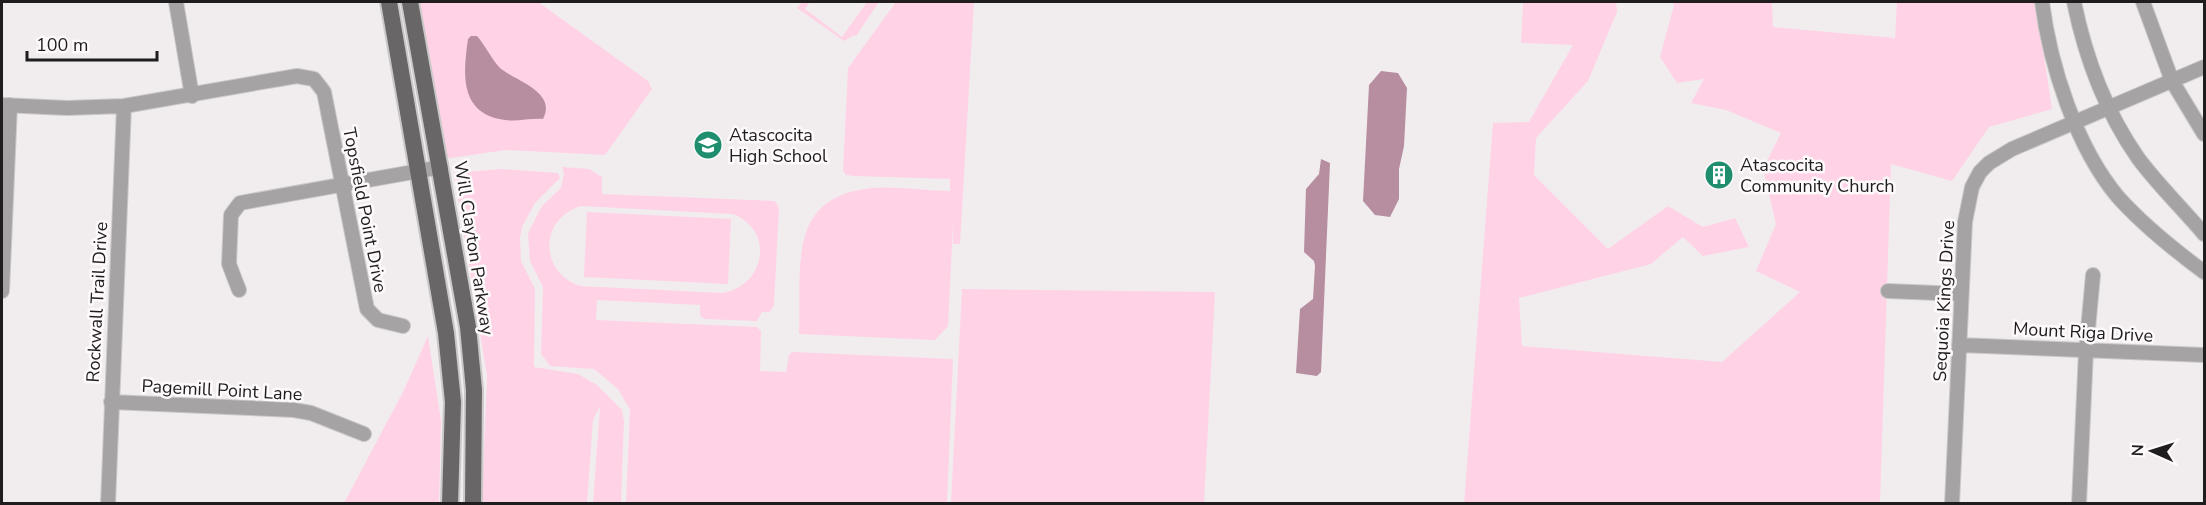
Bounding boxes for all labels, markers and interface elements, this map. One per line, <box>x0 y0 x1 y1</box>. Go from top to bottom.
scale bar <box>27 24 158 62</box>
text: 100 m <box>36 33 88 57</box>
place label: Atascocita High School <box>729 123 828 168</box>
street label: Topsfield Point Drive <box>337 125 393 295</box>
school or university icon: Atascocita High School <box>692 129 724 161</box>
place label: Atascocita Community Church <box>1740 153 1894 198</box>
street label: Will Clayton Parkway <box>448 159 500 338</box>
building icon: Atascocita Community Church <box>1703 159 1735 191</box>
street label: Sequoia Kings Drive <box>1928 220 1960 382</box>
street label: Rockwall Trail Drive <box>81 221 113 383</box>
street label: Mount Riga Drive <box>2012 316 2154 348</box>
street label: Pagemill Point Lane <box>141 374 303 406</box>
north arrow <box>2122 421 2182 481</box>
text: N <box>2127 444 2149 457</box>

